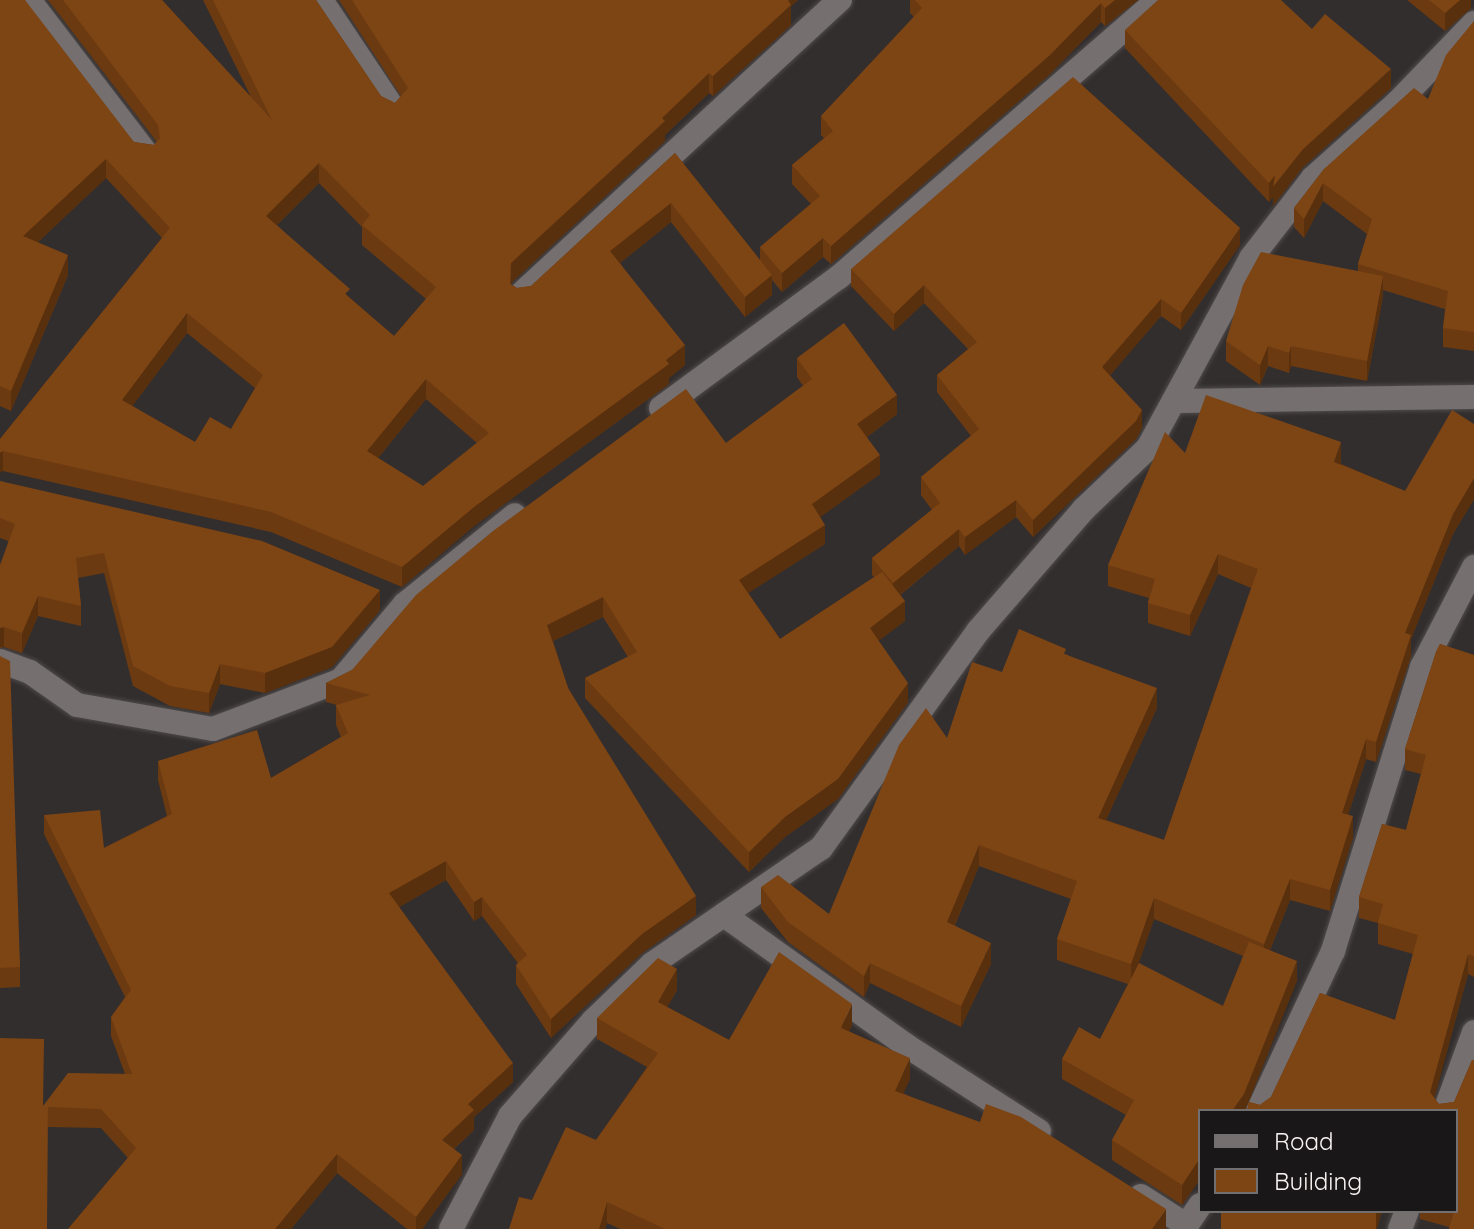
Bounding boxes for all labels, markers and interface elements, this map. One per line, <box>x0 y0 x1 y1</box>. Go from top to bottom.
legend <box>1198 1109 1458 1213</box>
text: Road <box>1274 1126 1334 1156</box>
text: Building <box>1274 1166 1362 1196</box>

